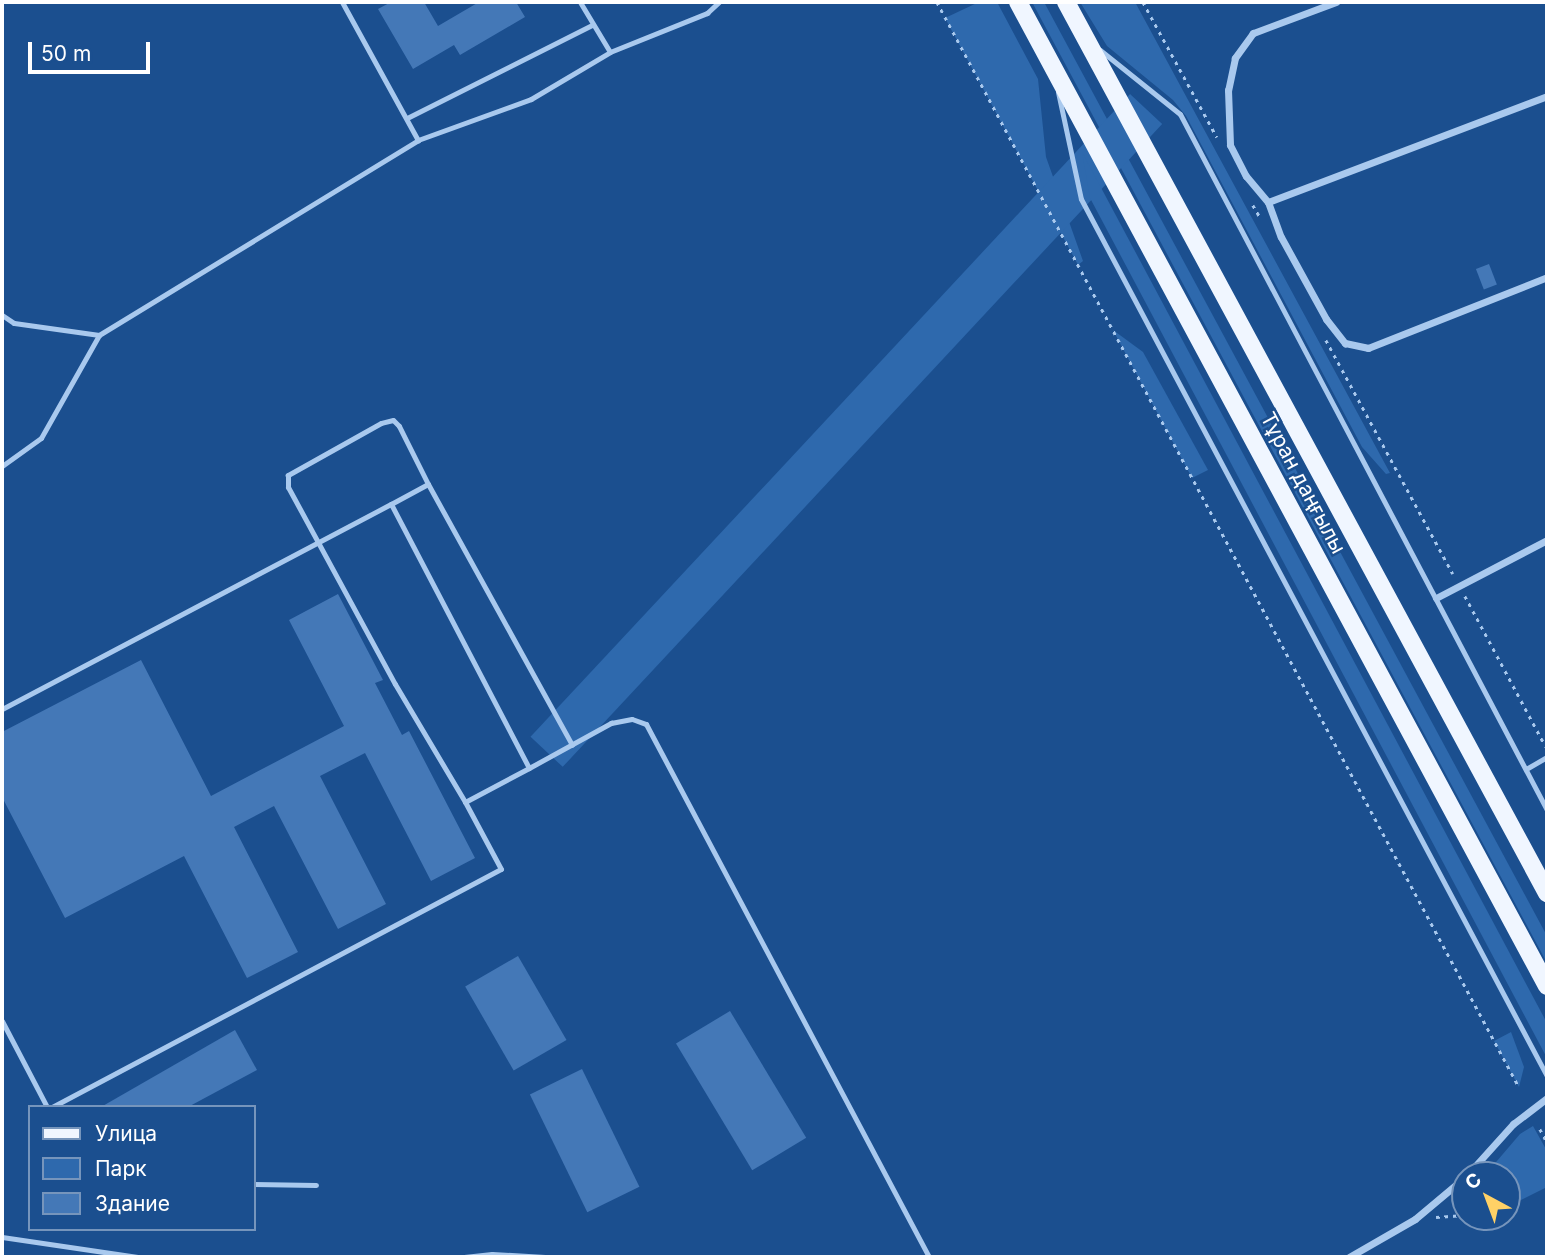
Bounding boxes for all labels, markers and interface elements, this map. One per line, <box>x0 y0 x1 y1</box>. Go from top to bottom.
scale bar <box>32 28 154 72</box>
text: 50 m <box>41 41 91 66</box>
street label: Тұран даңғылы <box>1255 408 1351 558</box>
legend <box>28 1105 256 1231</box>
text: Улица <box>95 1121 157 1146</box>
text: Парк <box>95 1156 147 1181</box>
north arrow <box>1451 1161 1521 1231</box>
text: С <box>1460 1168 1486 1195</box>
text: Здание <box>95 1191 170 1216</box>

